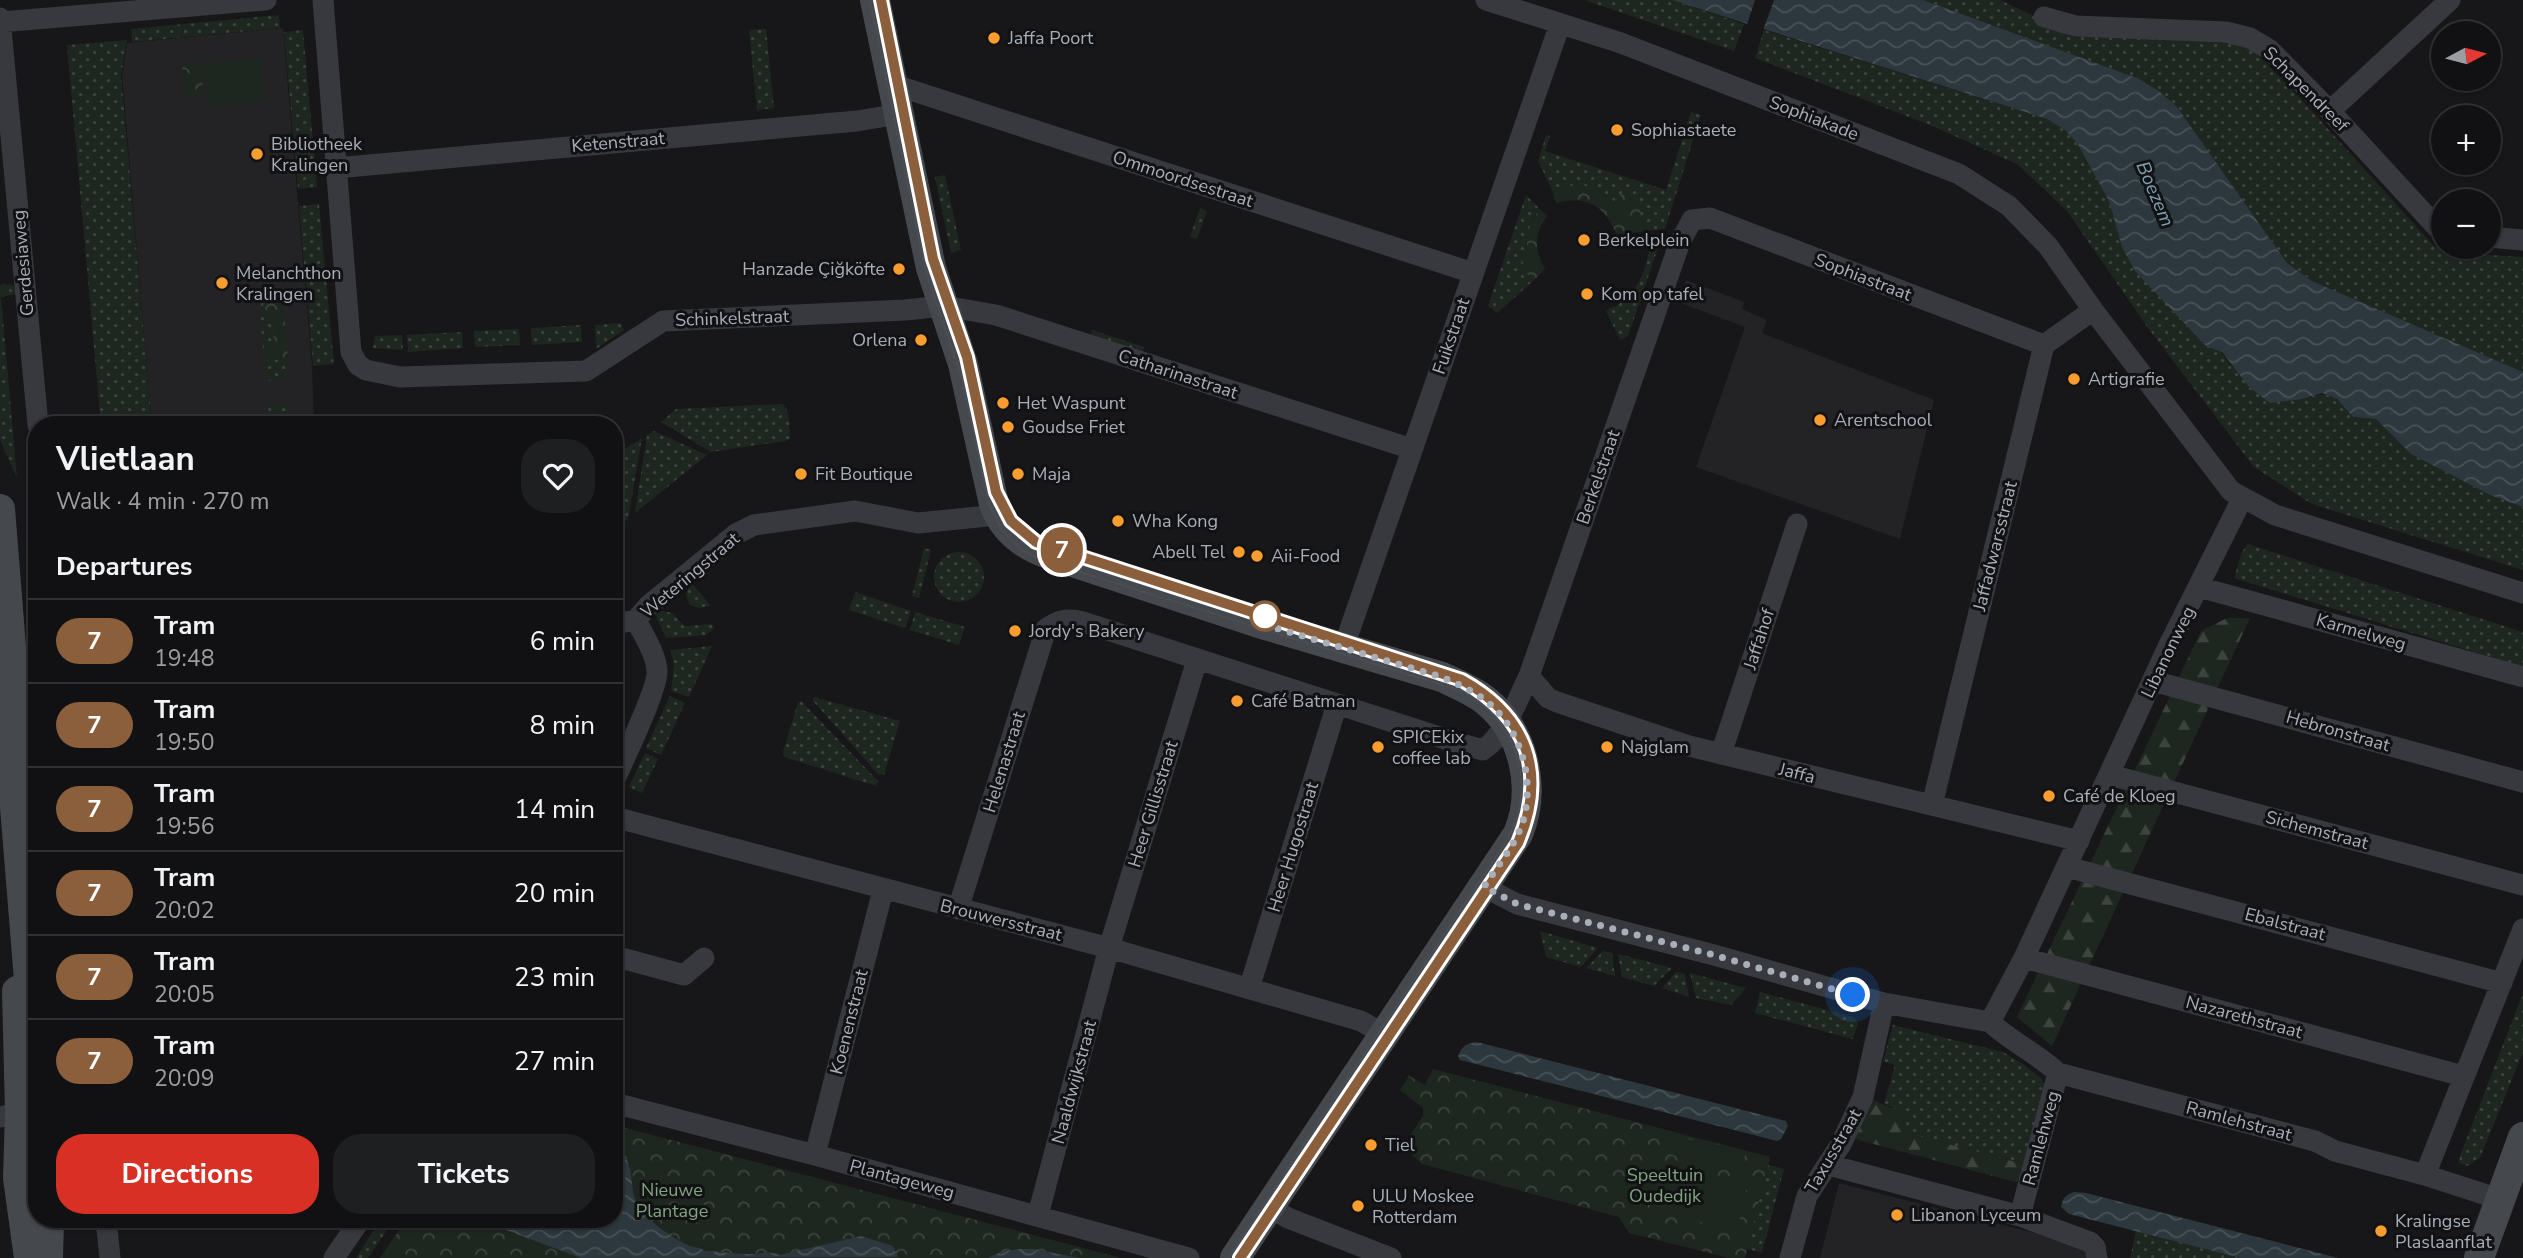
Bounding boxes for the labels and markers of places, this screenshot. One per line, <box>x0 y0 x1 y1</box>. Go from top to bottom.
place label: Jaffa Poort <box>1007 26 1094 50</box>
marker: Jaffa Poort <box>986 30 1002 46</box>
place label: Sophiastaete <box>1631 118 1736 142</box>
marker: Sophiastaete <box>1609 122 1625 138</box>
place label: Bibliotheek Kralingen <box>271 132 363 177</box>
marker: Bibliotheek Kralingen <box>249 146 265 162</box>
place label: Berkelplein <box>1598 228 1690 252</box>
marker: Berkelplein <box>1576 232 1592 248</box>
place label: Hanzade Çiğköfte <box>742 257 885 281</box>
place label: Melanchthon Kralingen <box>236 261 341 306</box>
marker: Hanzade Çiğköfte <box>891 261 907 277</box>
marker: Melanchthon Kralingen <box>214 275 230 291</box>
place label: Kom op tafel <box>1601 282 1704 306</box>
marker: Kom op tafel <box>1579 286 1595 302</box>
place label: Orlena <box>852 328 907 352</box>
marker: Orlena <box>913 332 929 348</box>
place label: Artigrafie <box>2088 367 2165 391</box>
marker: Artigrafie <box>2066 371 2082 387</box>
place label: Het Waspunt <box>1017 391 1126 415</box>
marker: Het Waspunt <box>995 395 1011 411</box>
place label: Arentschool <box>1834 408 1933 432</box>
marker: Arentschool <box>1812 412 1828 428</box>
place label: Goudse Friet <box>1022 415 1125 439</box>
marker: Goudse Friet <box>1000 419 1016 435</box>
place label: Fit Boutique <box>815 462 913 486</box>
place label: Maja <box>1032 462 1071 486</box>
marker: Fit Boutique <box>793 466 809 482</box>
marker: Maja <box>1010 466 1026 482</box>
place label: Wha Kong <box>1132 509 1218 533</box>
marker: Wha Kong <box>1110 513 1126 529</box>
place label: Abell Tel <box>1152 540 1226 564</box>
marker: Abell Tel <box>1231 544 1247 560</box>
place label: Aii-Food <box>1271 544 1340 568</box>
marker: Aii-Food <box>1249 548 1265 564</box>
unlabelled marker <box>1250 601 1280 631</box>
place label: Jordy's Bakery <box>1028 619 1145 643</box>
marker: Jordy's Bakery <box>1007 623 1023 639</box>
place label: Café Batman <box>1251 689 1355 713</box>
marker: Café Batman <box>1229 693 1245 709</box>
place label: SPICEkix coffee lab <box>1392 725 1471 770</box>
place label: Najglam <box>1621 735 1689 759</box>
marker: SPICEkix coffee lab <box>1370 739 1386 755</box>
marker: Najglam <box>1599 739 1615 755</box>
place label: Café de Kloeg <box>2063 784 2176 808</box>
marker: Café de Kloeg <box>2041 788 2057 804</box>
place label: Tiel <box>1385 1133 1416 1157</box>
marker: Tiel <box>1363 1137 1379 1153</box>
place label: ULU Moskee Rotterdam <box>1372 1184 1474 1229</box>
marker: ULU Moskee Rotterdam <box>1350 1198 1366 1214</box>
place label: Libanon Lyceum <box>1911 1203 2041 1227</box>
marker: Libanon Lyceum <box>1889 1207 1905 1223</box>
place label: Kralingse Plaslaanflat <box>2395 1209 2492 1254</box>
marker: Kralingse Plaslaanflat <box>2373 1223 2389 1239</box>

